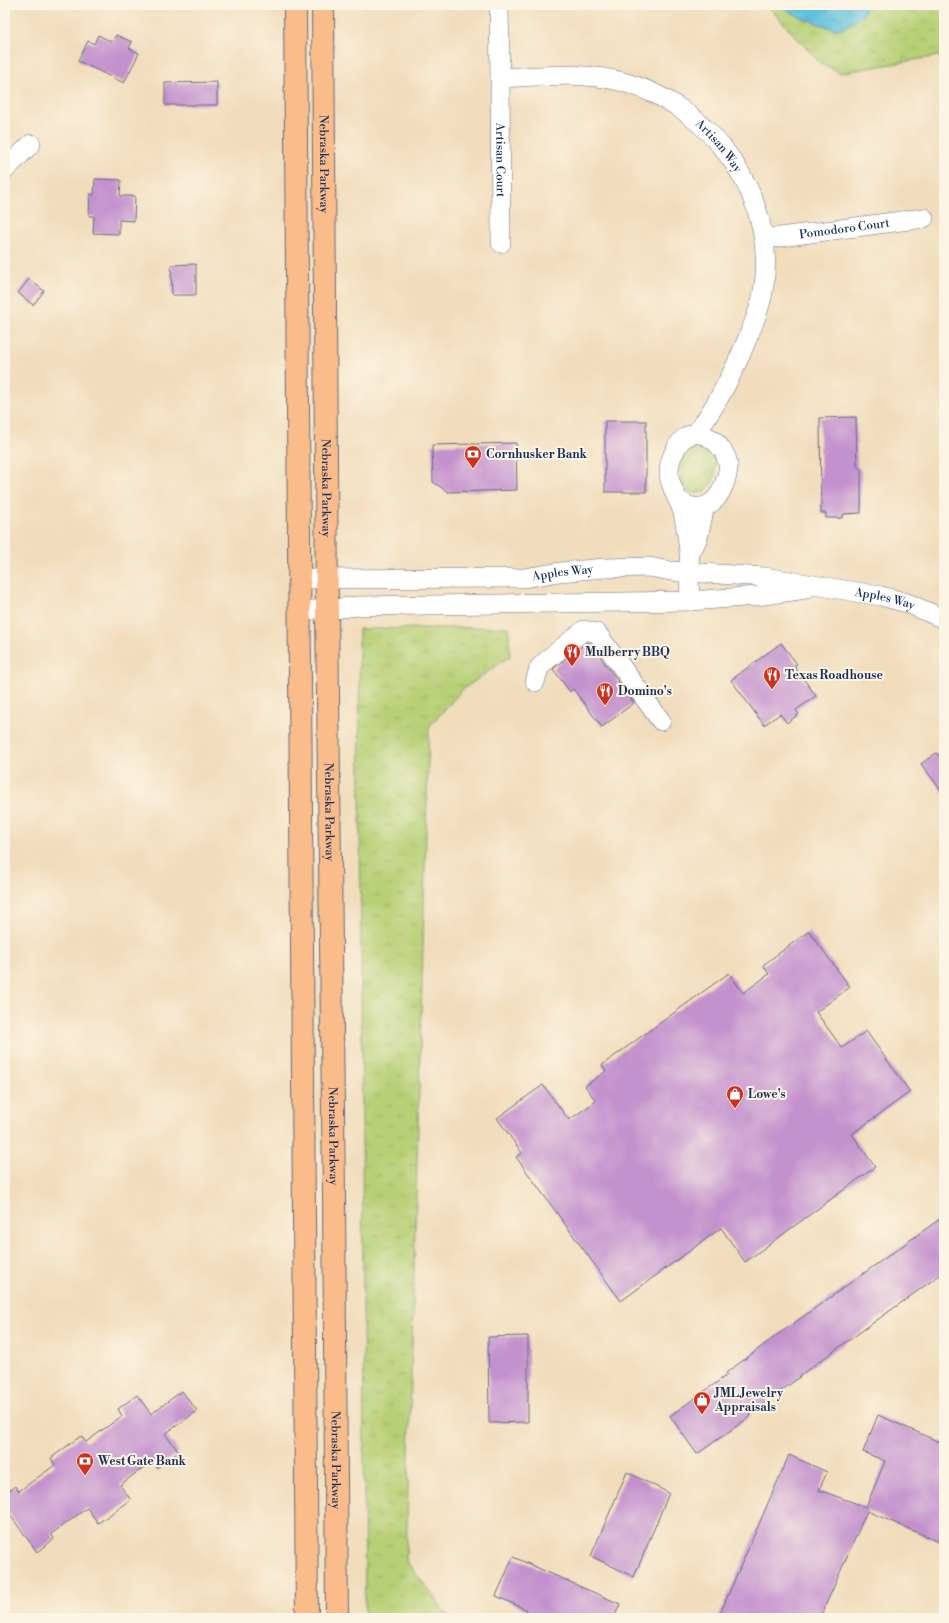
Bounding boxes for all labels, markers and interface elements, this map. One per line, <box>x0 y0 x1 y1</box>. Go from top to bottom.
street label: Nebraska Parkway <box>316 115 331 213</box>
street label: Artisan Way <box>691 116 745 175</box>
street label: Artisan Court <box>492 122 508 198</box>
street label: Pomodoro Court <box>798 216 891 242</box>
street label: Nebraska Parkway <box>318 439 334 537</box>
bank icon: Cornhusker Bank <box>463 444 483 469</box>
place label: Cornhusker Bank <box>486 447 588 462</box>
street label: Apples Way <box>530 562 594 585</box>
street label: Apples Way <box>853 585 917 614</box>
restaurant icon: Mulberry BBQ <box>562 642 582 667</box>
place label: Mulberry BBQ <box>585 645 670 660</box>
restaurant icon: Texas Roadhouse <box>762 665 782 690</box>
place label: Texas Roadhouse <box>785 668 883 683</box>
restaurant icon: Domino's <box>595 681 615 706</box>
place label: Domino's <box>618 684 672 699</box>
street label: Nebraska Parkway <box>321 763 337 861</box>
shop icon: Lowe's <box>725 1084 745 1109</box>
street label: Nebraska Parkway <box>325 1087 341 1185</box>
place label: Lowe's <box>748 1087 786 1102</box>
place label: JML Jewelry Appraisals <box>713 1386 784 1415</box>
shop icon: JML Jewelry Appraisals <box>692 1390 712 1415</box>
street label: Nebraska Parkway <box>328 1411 343 1509</box>
bank icon: West Gate Bank <box>75 1451 95 1476</box>
place label: West Gate Bank <box>97 1454 187 1469</box>

